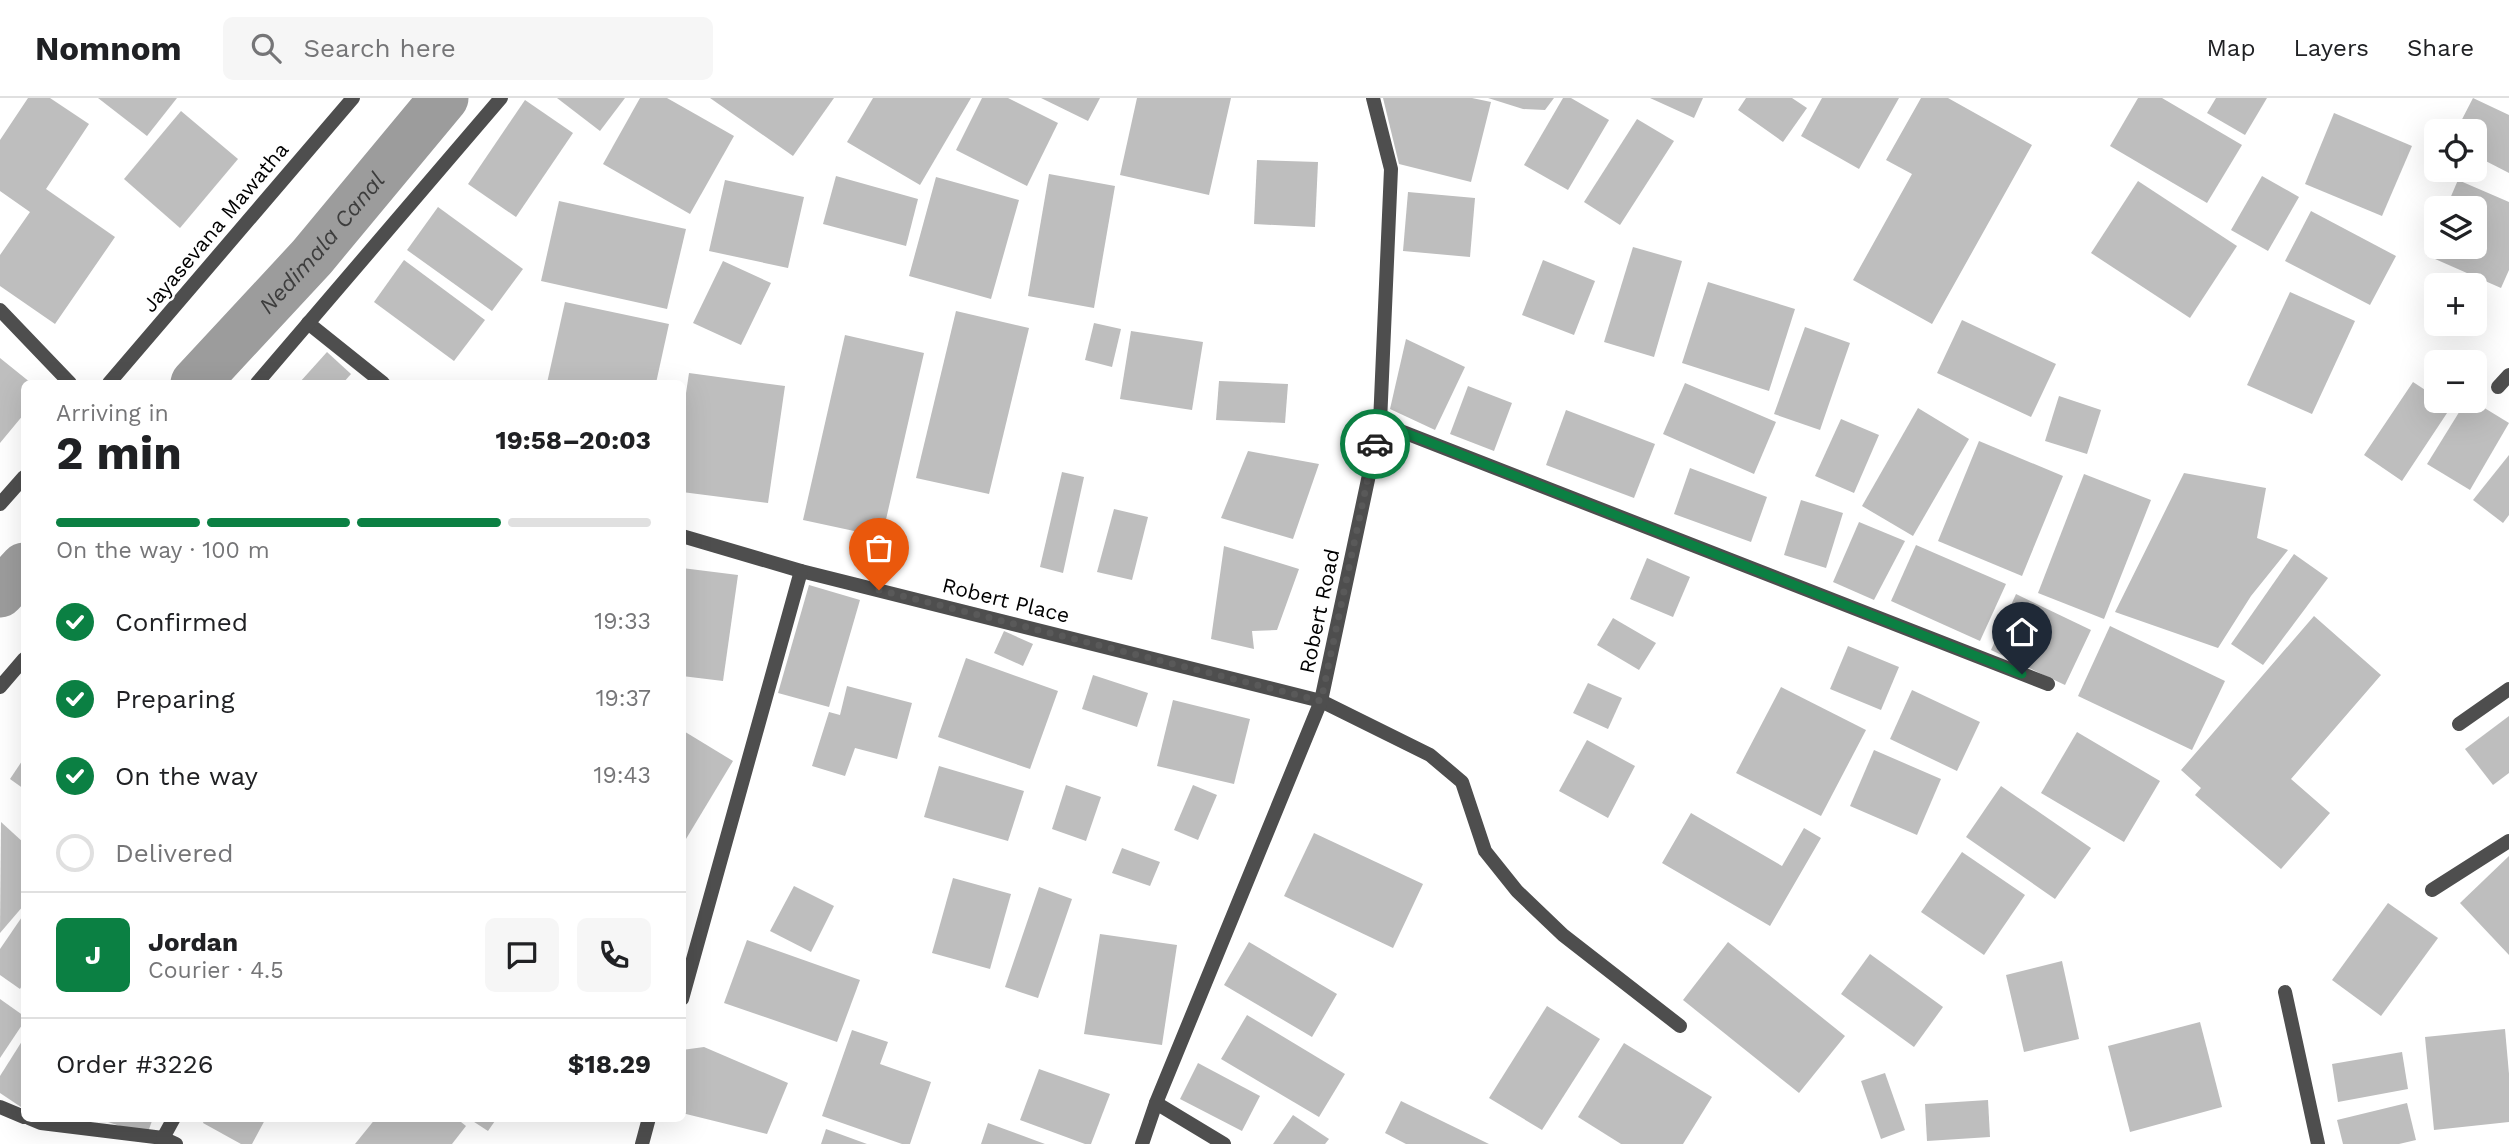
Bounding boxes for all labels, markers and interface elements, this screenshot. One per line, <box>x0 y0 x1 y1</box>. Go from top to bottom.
search box <box>223 17 713 80</box>
text: Nomnom <box>35 29 181 68</box>
icon: search <box>247 29 285 67</box>
text: Search here <box>303 33 456 63</box>
text: Map <box>2207 34 2255 62</box>
text: Layers <box>2293 34 2369 62</box>
text: Share <box>2407 34 2474 62</box>
map controls <box>2424 119 2487 413</box>
button: locate <box>2424 119 2487 182</box>
street label: Jayasevana Mawatha <box>137 137 293 317</box>
water label: Nedimala Canal <box>253 167 390 319</box>
button: layers <box>2424 196 2487 259</box>
button: + <box>2424 273 2487 336</box>
button: − <box>2424 350 2487 413</box>
text: Arriving in <box>56 400 169 427</box>
courier <box>1340 409 1410 479</box>
text: 19:58–20:03 <box>496 425 651 455</box>
icon: car <box>1356 425 1394 463</box>
text: 2 min <box>56 426 182 480</box>
pin <box>849 518 909 590</box>
icon: bag <box>860 529 898 567</box>
text: On the way · 100 m <box>56 537 270 564</box>
street label: Robert Road <box>1294 546 1344 676</box>
street label: Robert Place <box>940 572 1072 628</box>
pin <box>1992 602 2052 674</box>
icon: check <box>56 603 94 641</box>
text: Confirmed <box>115 607 248 637</box>
text: 19:33 <box>594 608 651 635</box>
icon: home <box>2003 613 2041 651</box>
icon: check <box>56 680 94 718</box>
text: Preparing <box>115 684 235 714</box>
text: 19:37 <box>596 685 651 712</box>
icon: check <box>56 757 94 795</box>
text: On the way <box>115 761 258 791</box>
text: 19:43 <box>594 762 651 789</box>
text: Delivered <box>115 838 234 868</box>
button: chat <box>485 918 559 992</box>
button: phone <box>577 918 651 992</box>
text: Jordan <box>148 927 238 957</box>
text: J <box>85 940 101 970</box>
text: Courier · 4.5 <box>148 957 284 984</box>
text: Order #3226 <box>56 1049 214 1079</box>
text: $18.29 <box>568 1049 651 1079</box>

